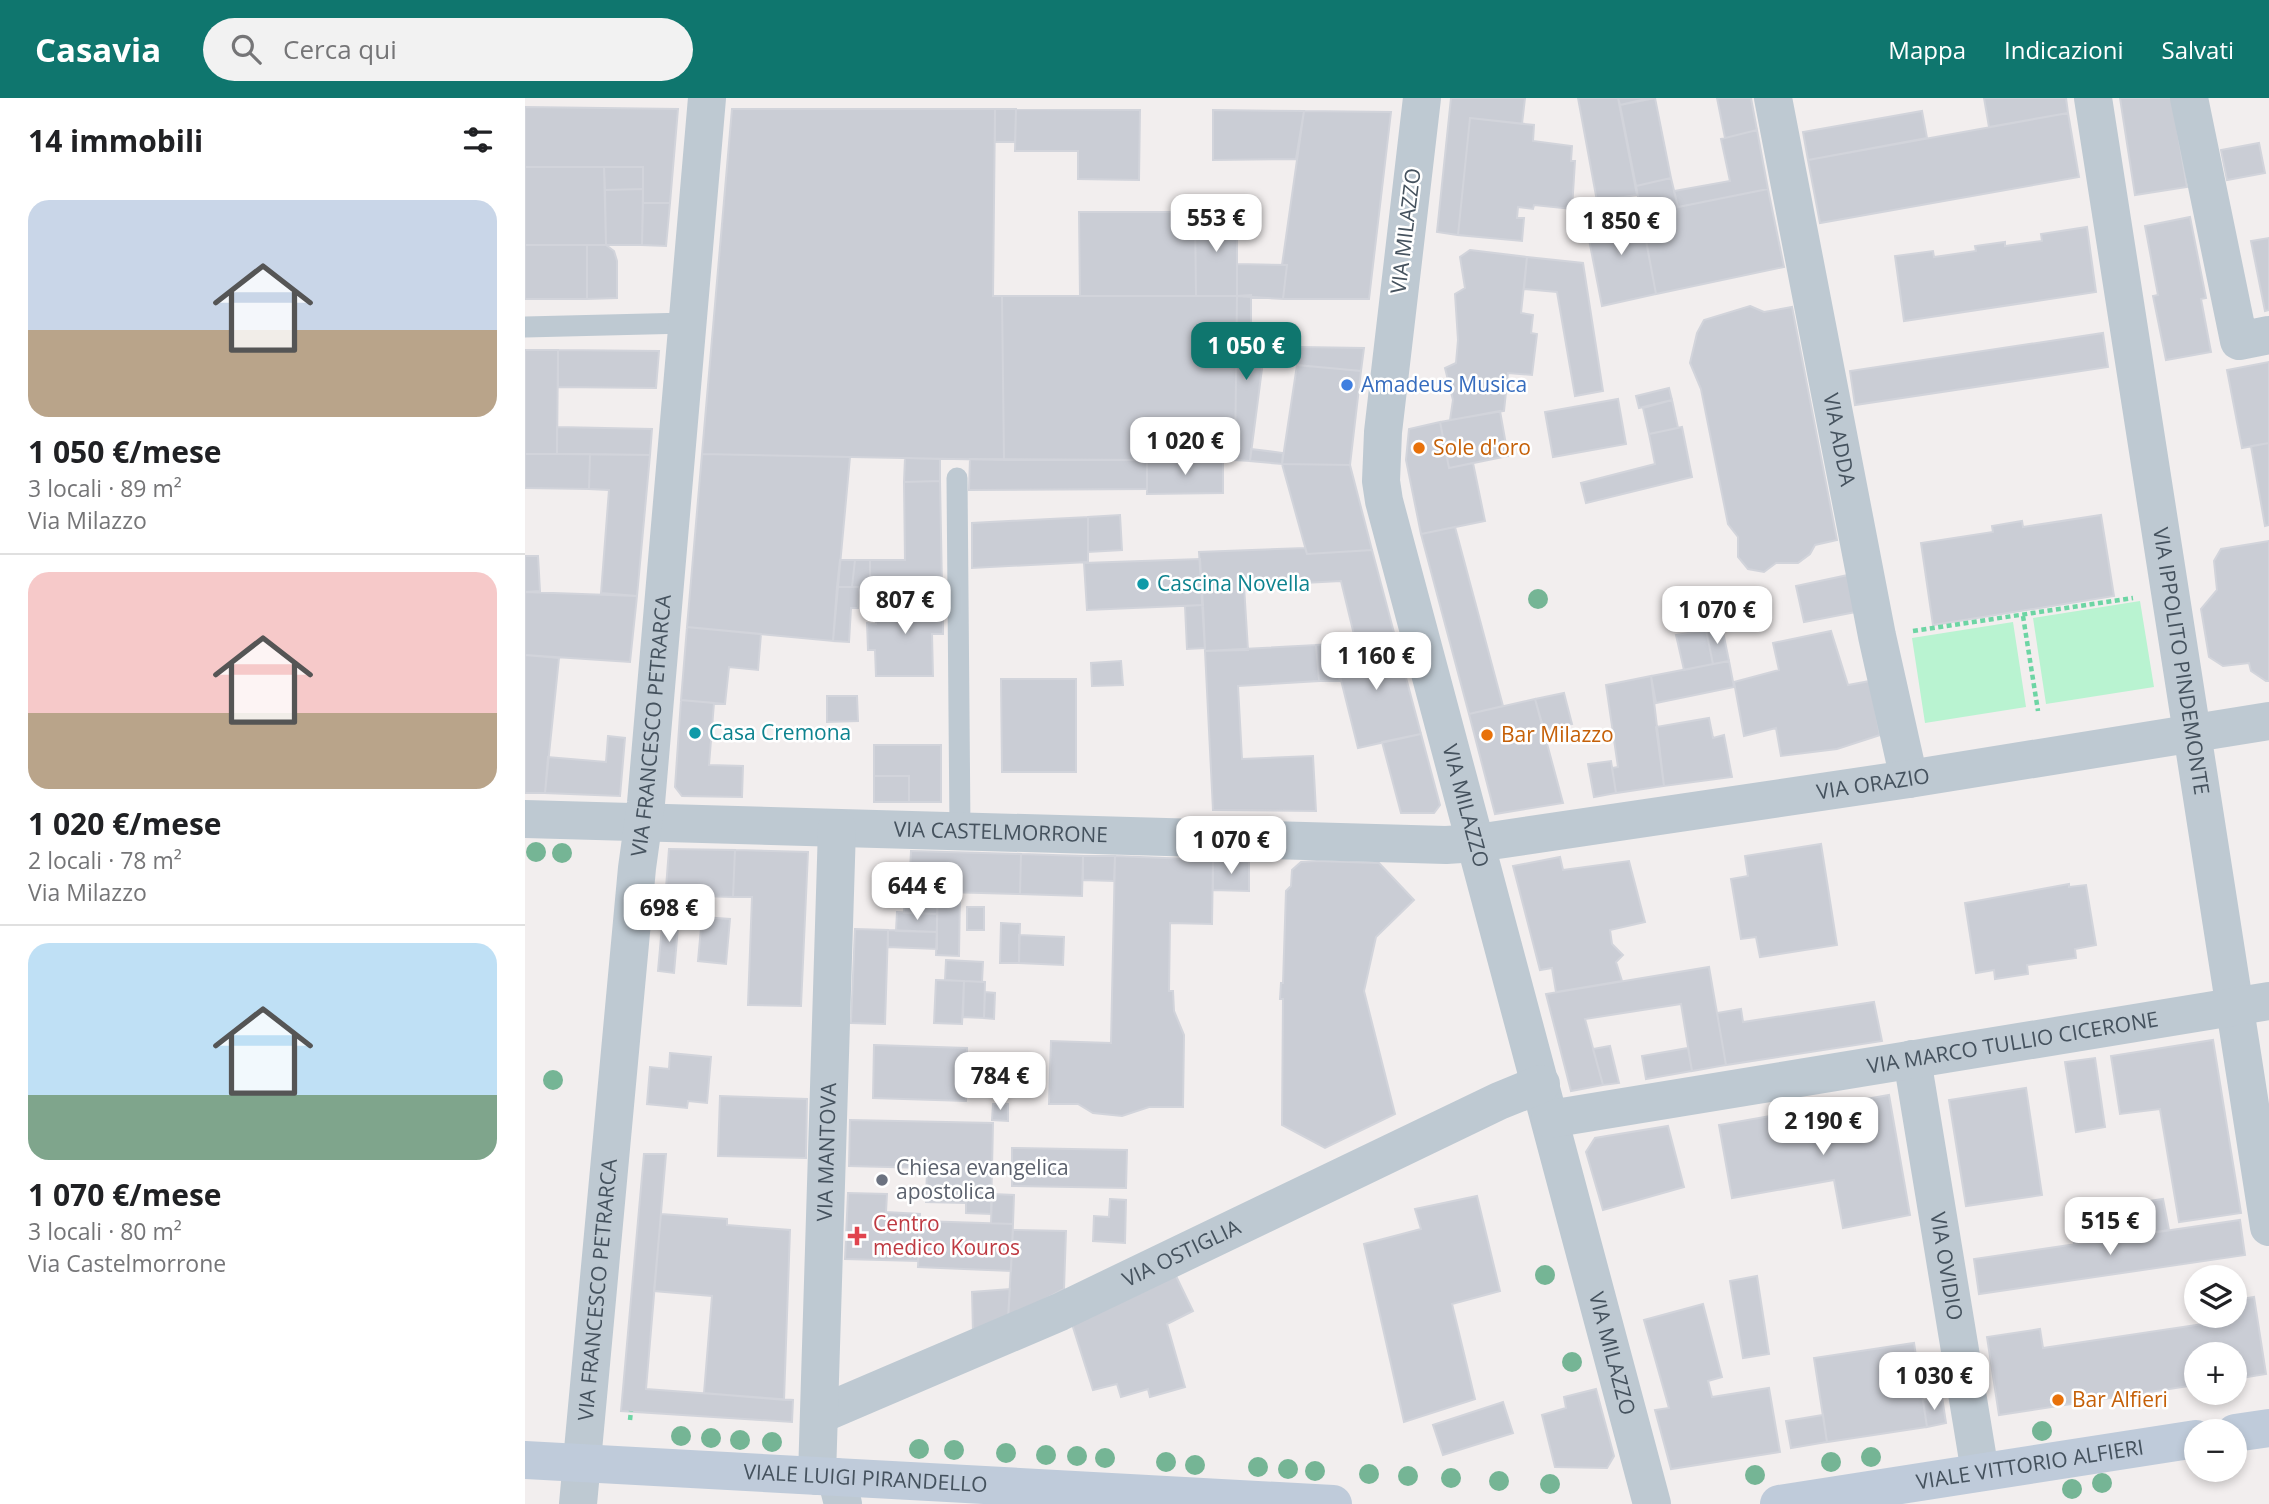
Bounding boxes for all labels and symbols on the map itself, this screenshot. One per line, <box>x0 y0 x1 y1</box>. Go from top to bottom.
street label: VIA MILAZZO <box>1383 166 1427 295</box>
pin: 553 € <box>1167 194 1265 254</box>
pin: 1 850 € <box>1556 198 1686 257</box>
pin: 1 050 € <box>1181 322 1311 382</box>
place label: Amadeus Musica <box>1361 370 1527 398</box>
marker: Amadeus Musica <box>1339 377 1355 393</box>
street label: VIA ADDA <box>1817 391 1863 489</box>
pin: 1 020 € <box>1120 418 1250 477</box>
place label: Sole d'oro <box>1433 433 1531 461</box>
marker: Sole d'oro <box>1411 440 1427 456</box>
street label: VIA IPPOLITO PINDEMONTE <box>2147 525 2216 797</box>
place label: Cascina Novella <box>1157 569 1310 597</box>
pin: 807 € <box>856 576 954 636</box>
marker: Cascina Novella <box>1135 576 1151 592</box>
pin: 1 070 € <box>1652 587 1782 646</box>
street label: VIA FRANCESCO PETRARCA <box>624 593 677 858</box>
pin: 1 160 € <box>1311 632 1441 692</box>
place label: Casa Cremona <box>709 718 851 746</box>
place label: Bar Milazzo <box>1501 720 1614 748</box>
marker: Casa Cremona <box>687 725 703 741</box>
marker: Bar Milazzo <box>1479 727 1495 743</box>
street label: VIA MILAZZO <box>1437 741 1496 870</box>
street label: VIA ORAZIO <box>1815 761 1932 806</box>
street label: VIA CASTELMORRONE <box>893 814 1108 848</box>
pin: 1 070 € <box>1166 816 1296 876</box>
pin: 644 € <box>868 862 966 922</box>
pin: 698 € <box>620 884 718 944</box>
street label: VIA MARCO TULLIO CICERONE <box>1865 1004 2160 1080</box>
pin: 784 € <box>951 1052 1049 1112</box>
street label: VIA MANTOVA <box>810 1082 842 1222</box>
pin: 2 190 € <box>1758 1098 1888 1157</box>
place label: Chiesa evangelica apostolica <box>896 1153 1069 1205</box>
street label: VIA FRANCESCO PETRARCA <box>571 1157 623 1422</box>
marker: Chiesa evangelica apostolica <box>874 1172 890 1188</box>
pin: 515 € <box>2061 1198 2159 1257</box>
place label: Centro medico Kouros <box>873 1209 1020 1261</box>
street label: VIA OVIDIO <box>1924 1210 1970 1322</box>
street label: VIA OSTIGLIA <box>1117 1212 1246 1293</box>
marker: Centro medico Kouros <box>847 1226 867 1246</box>
street label: VIA MILAZZO <box>1583 1289 1643 1418</box>
pin: 1 030 € <box>1869 1352 1999 1412</box>
place label: Bar Alfieri <box>2072 1385 2168 1413</box>
marker: Bar Alfieri <box>2050 1392 2066 1408</box>
street label: VIALE VITTORIO ALFIERI <box>1914 1432 2146 1495</box>
street label: VIALE LUIGI PIRANDELLO <box>743 1457 988 1498</box>

